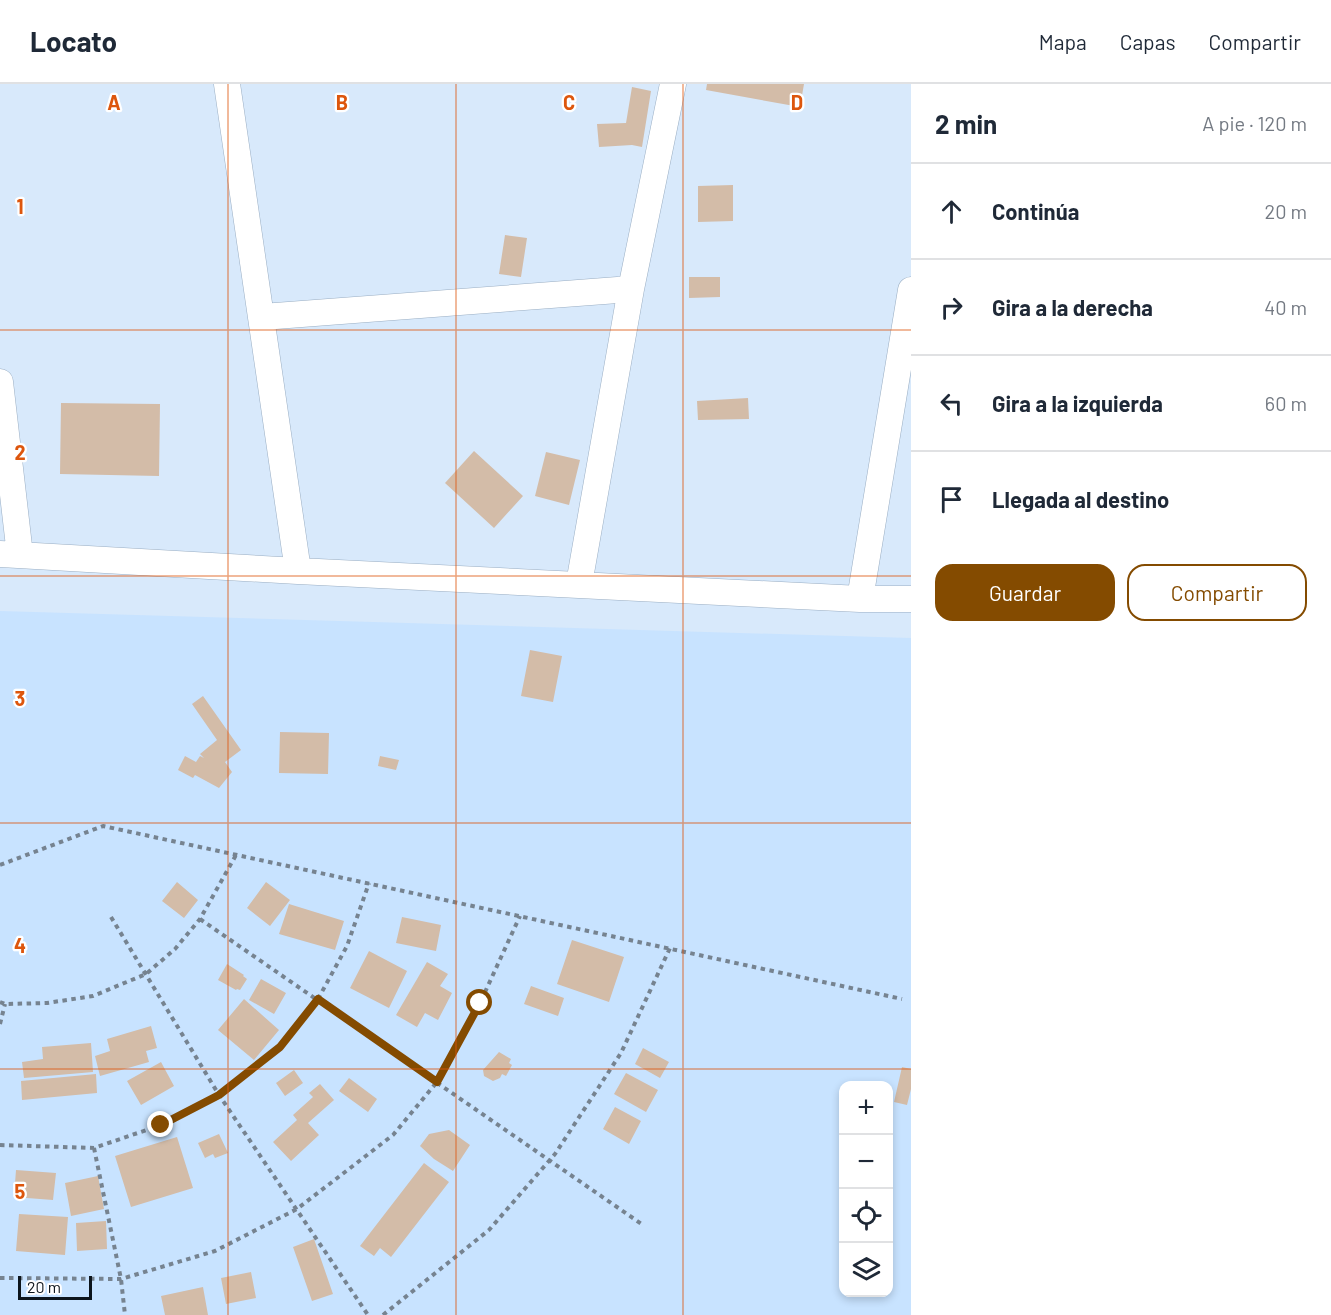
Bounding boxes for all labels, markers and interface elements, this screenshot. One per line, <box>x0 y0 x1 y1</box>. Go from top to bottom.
text: Locato <box>30 24 117 58</box>
text: Mapa <box>1039 29 1087 54</box>
text: Capas <box>1120 29 1176 54</box>
text: Compartir <box>1209 29 1301 54</box>
text: A <box>107 90 121 114</box>
text: B <box>336 90 348 114</box>
text: C <box>563 90 575 114</box>
text: D <box>791 90 803 114</box>
text: 2 min <box>935 108 997 139</box>
text: A pie · 120 m <box>1202 111 1307 135</box>
text: 1 <box>16 194 24 218</box>
icon: ahead <box>935 195 968 228</box>
text: Continúa <box>992 198 1079 224</box>
text: 20 m <box>1264 199 1307 223</box>
icon: right <box>935 291 968 324</box>
text: Gira a la derecha <box>992 294 1153 320</box>
text: 40 m <box>1264 295 1307 319</box>
icon: left <box>935 387 968 420</box>
text: Gira a la izquierda <box>992 390 1163 416</box>
text: 60 m <box>1265 391 1307 415</box>
text: 2 <box>14 440 26 464</box>
icon: arrive <box>935 483 968 516</box>
text: Llegada al destino <box>992 486 1169 512</box>
button: Guardar <box>935 564 1115 621</box>
button: Compartir <box>1127 564 1307 621</box>
text: 3 <box>15 686 25 710</box>
text: 4 <box>14 933 26 957</box>
route start <box>466 989 492 1015</box>
map controls <box>839 1081 893 1297</box>
button: + <box>839 1081 893 1135</box>
route end <box>147 1111 173 1137</box>
button: − <box>839 1135 893 1189</box>
text: 5 <box>15 1179 26 1203</box>
button: locate <box>839 1189 893 1243</box>
button: layers <box>839 1243 893 1297</box>
scale bar <box>18 1273 92 1300</box>
text: 20 m <box>27 1277 61 1296</box>

